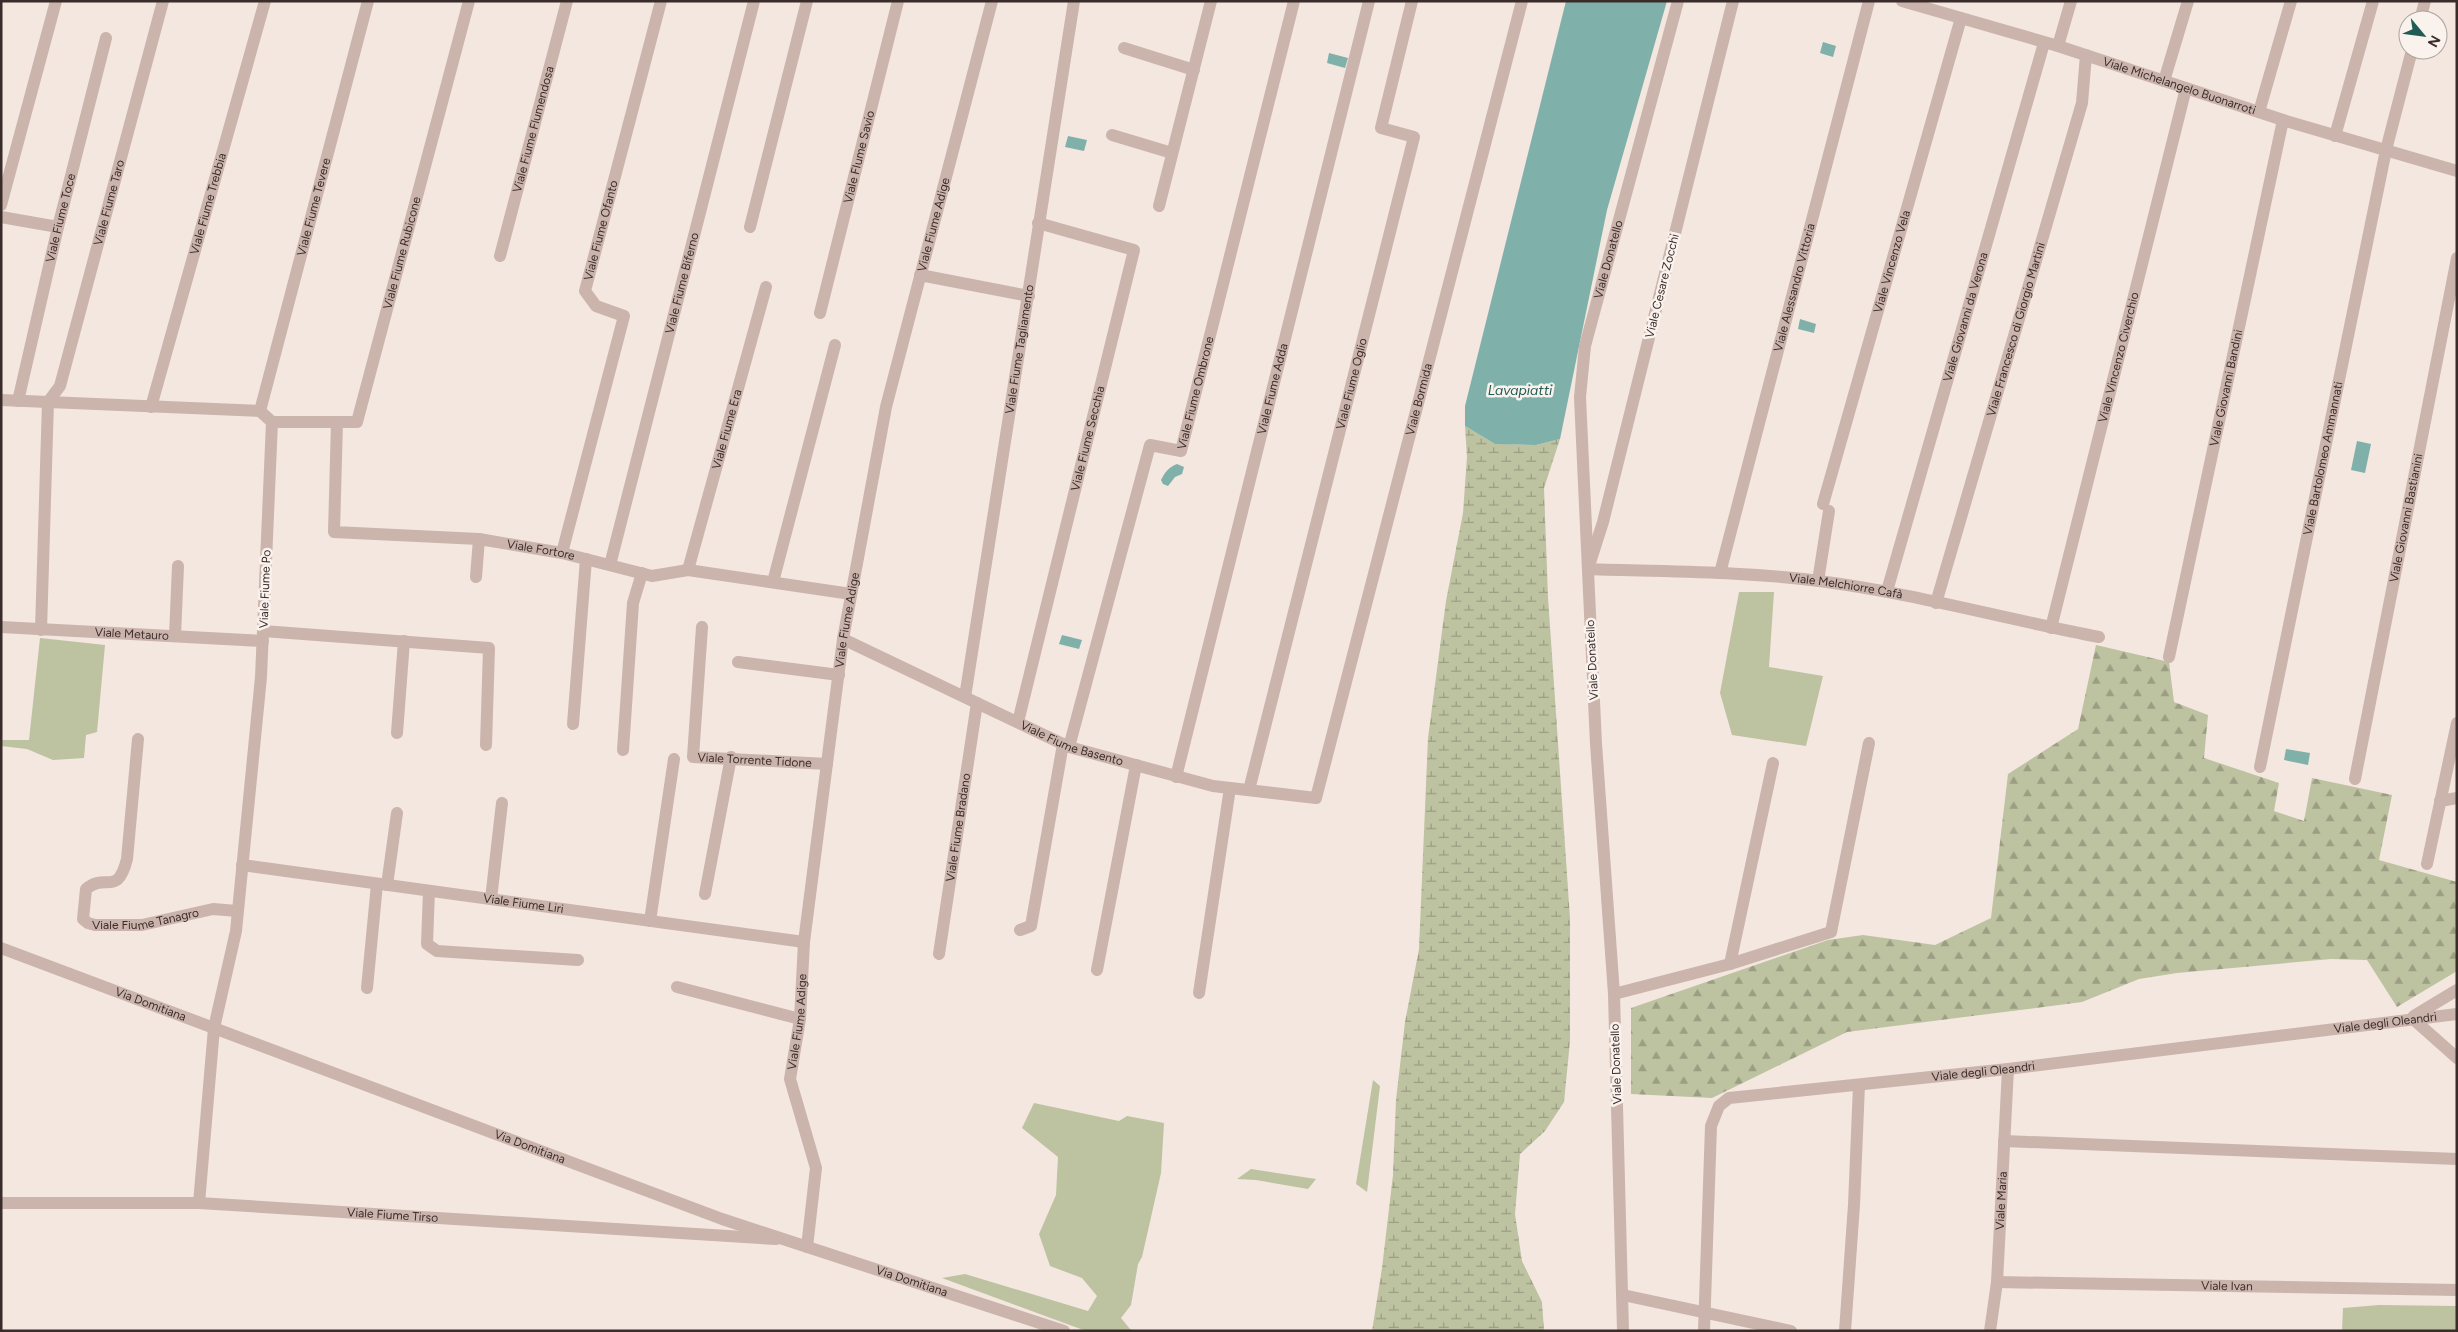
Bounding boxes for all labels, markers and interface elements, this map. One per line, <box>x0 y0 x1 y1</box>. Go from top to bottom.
north arrow <box>2398 10 2448 60</box>
text: N <box>2424 32 2444 50</box>
street label: Viale Michelangelo Buonarroti <box>2101 54 2257 118</box>
street label: Viale Fiume Flumendosa <box>510 65 557 194</box>
street label: Viale FIume Savio <box>841 109 877 205</box>
street label: Viale Fiume Trebbia <box>187 151 229 256</box>
street label: Viale Fiume Tevere <box>294 156 333 257</box>
street label: Viale Fiume Taro <box>91 158 127 247</box>
street label: Viale Fiume Toce <box>43 172 78 264</box>
street label: Viale Fiume Adige <box>915 176 953 273</box>
street label: Viale Fiume Ofanto <box>581 179 621 282</box>
street label: Viale Fiume Rubicone <box>380 195 424 311</box>
street label: Viale Vincenzo Vela <box>1871 209 1913 314</box>
street label: Viale Donatello <box>1591 219 1626 300</box>
street label: Viale Alessandro Vittoria <box>1771 222 1818 353</box>
street label: Viale Fiume Biferno <box>662 231 702 335</box>
street label: Viale Cesare Zocchi <box>1642 232 1682 340</box>
street label: Viale Francesco di Giorgio Martini <box>1984 241 2048 418</box>
street label: Viale Giovanni da Verona <box>1940 251 1991 383</box>
street label: Viale Fiume Tagliamento <box>1002 284 1037 415</box>
street label: Viale Vincenzo Civerchio <box>2096 291 2142 424</box>
street label: Viale Giovanni Bandini <box>2207 328 2245 448</box>
street label: Viale Fiume Ombrone <box>1175 335 1217 451</box>
street label: Viale Fiume Oglio <box>1333 336 1370 431</box>
street label: Viale Fiume Adda <box>1254 342 1291 436</box>
street label: Viale Bormida <box>1403 362 1435 437</box>
street label: Viale Bartolomeo Ammannati <box>2301 380 2346 536</box>
water label: Lavapiatti <box>1488 382 1553 399</box>
street label: Viale Fiume Secchia <box>1068 384 1107 492</box>
street label: Viale Fiume Era <box>709 388 745 471</box>
street label: Viale Giovanni Bastianini <box>2387 452 2426 584</box>
street label: Viale Fortore <box>506 537 577 563</box>
street label: Viale Fiume Po <box>257 549 273 629</box>
street label: Viale Fiume Adige <box>832 571 862 669</box>
street label: Viale Melchiorre Cafà <box>1788 571 1904 602</box>
street label: Viale Donatello <box>1583 619 1601 701</box>
street label: Viale Metauro <box>94 625 169 643</box>
street label: Viale Fiume Basento <box>1018 718 1125 768</box>
street label: Viale Torrente Tidone <box>697 750 813 770</box>
street label: Viale Fiume Bradano <box>943 772 973 883</box>
street label: Viale Fiume Liri <box>482 891 565 916</box>
street label: Viale Fiume Tanagro <box>92 905 200 933</box>
street label: Viale Fiume Adige <box>785 973 809 1071</box>
street label: Via Domitiana <box>113 985 188 1024</box>
street label: Viale degli Oleandri <box>2333 1010 2438 1036</box>
street label: Viale Donatello <box>1608 1023 1624 1105</box>
street label: Viale degli Oleandri <box>1931 1059 2036 1084</box>
street label: Via Domitiana <box>492 1127 567 1166</box>
street label: Viale Maria <box>1993 1171 2010 1230</box>
street label: Viale Fiume Tirso <box>347 1205 439 1225</box>
street label: Via Domitiana <box>874 1263 950 1299</box>
street label: Viale Ivan <box>2201 1279 2253 1293</box>

